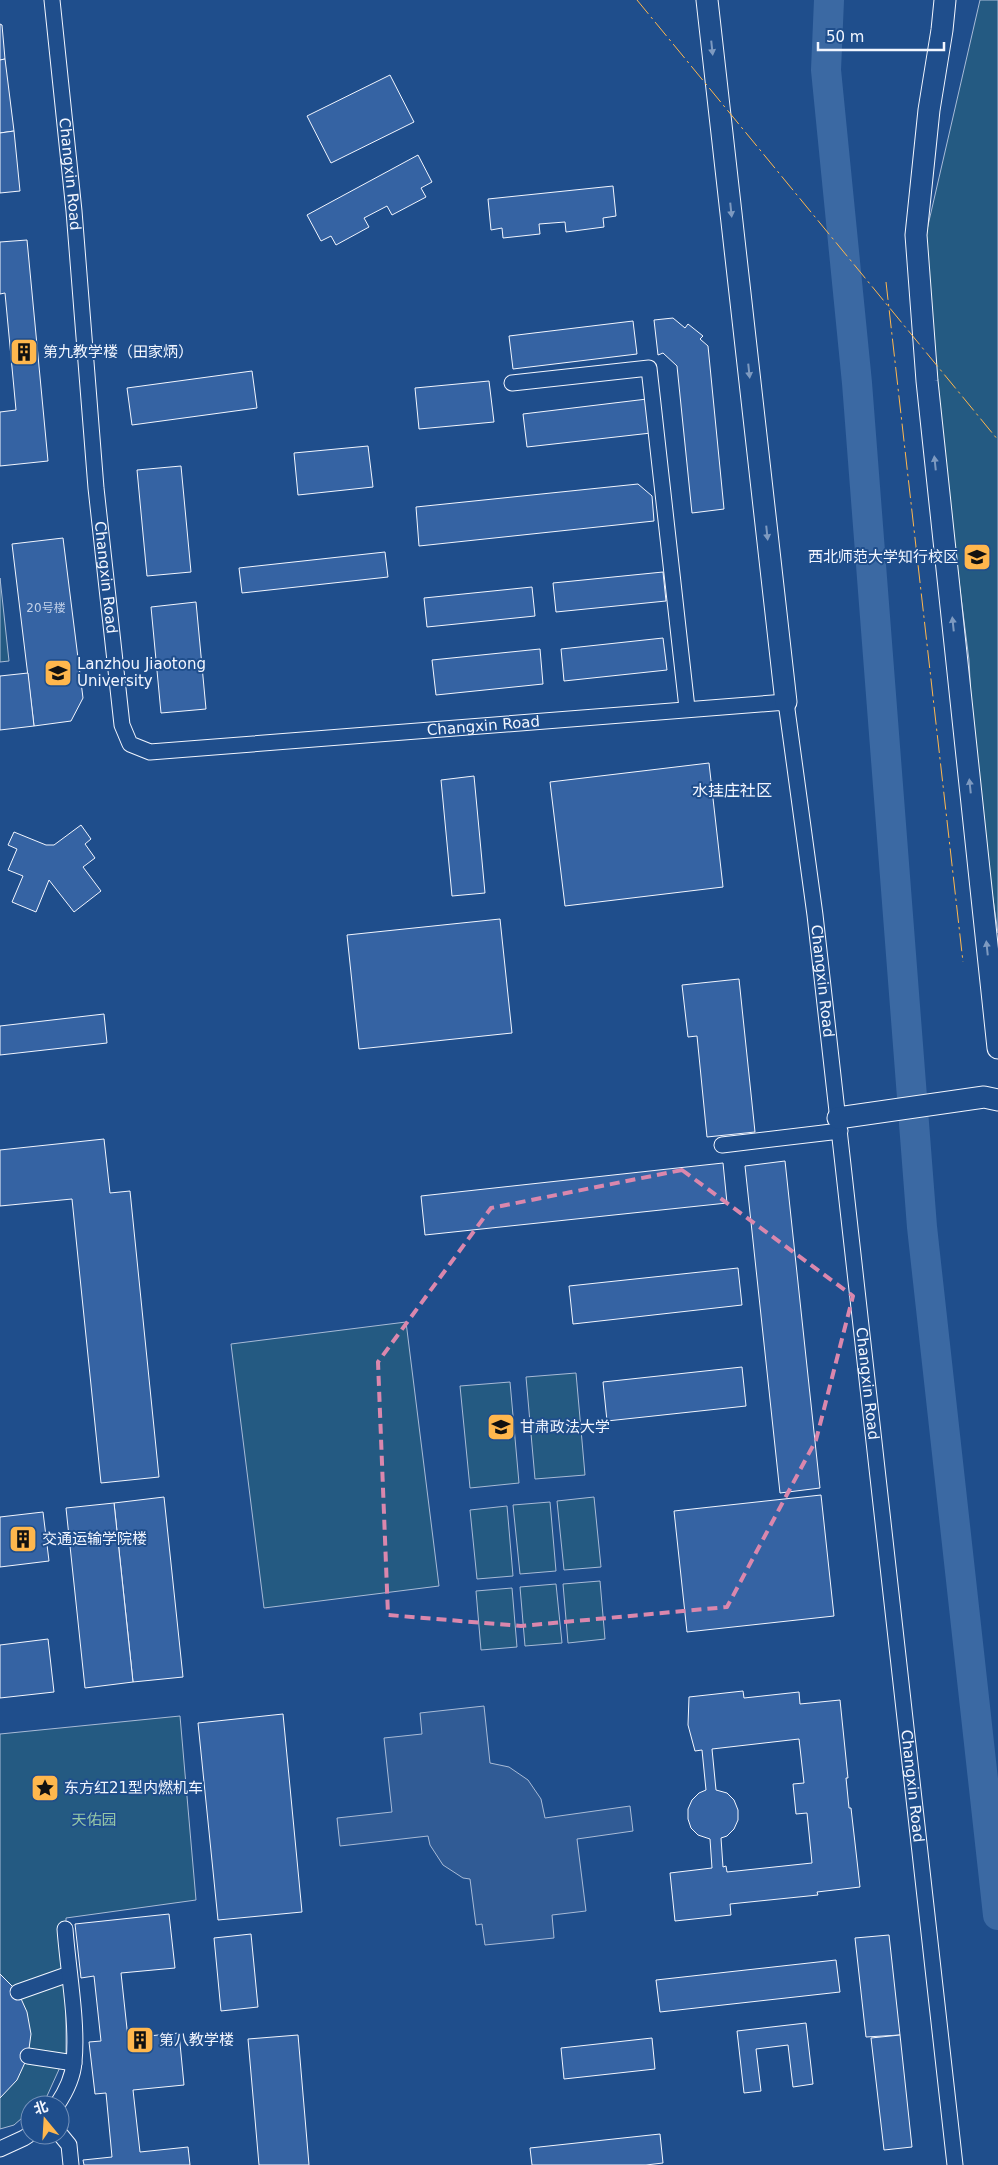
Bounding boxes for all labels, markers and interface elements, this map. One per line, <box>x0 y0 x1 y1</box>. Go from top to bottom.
scale bar <box>818 20 944 52</box>
text: 50 m <box>826 28 864 46</box>
one-way arrow <box>708 41 716 57</box>
street label: Changxin Road <box>55 117 85 231</box>
one-way arrow <box>727 202 735 218</box>
building icon: 第九教学楼（田家炳） <box>9 337 39 367</box>
place label: 第九教学楼（田家炳） <box>43 343 193 361</box>
one-way arrow <box>745 364 753 380</box>
one-way arrow <box>931 455 939 471</box>
street label: Changxin Road <box>91 520 121 635</box>
one-way arrow <box>763 525 771 541</box>
school or university icon: 西北师范大学知行校区 <box>962 542 992 572</box>
place label: 西北师范大学知行校区 <box>808 548 958 566</box>
house number: 20号楼 <box>26 601 66 615</box>
one-way arrow <box>949 616 957 632</box>
place label: Lanzhou Jiaotong University <box>77 655 206 690</box>
school or university icon: Lanzhou Jiaotong University <box>43 658 73 688</box>
street label: Changxin Road <box>426 712 541 739</box>
one-way arrow <box>966 778 974 794</box>
district label: 水挂庄社区 <box>692 781 772 800</box>
street label: Changxin Road <box>807 924 838 1038</box>
one-way arrow <box>983 939 991 955</box>
street label: Changxin Road <box>852 1326 883 1441</box>
school or university icon: 甘肃政法大学 <box>486 1412 516 1442</box>
place label: 甘肃政法大学 <box>520 1418 610 1436</box>
building icon: 交通运输学院楼 <box>8 1524 38 1554</box>
place label: 交通运输学院楼 <box>42 1530 147 1548</box>
street label: Changxin Road <box>897 1729 928 1843</box>
place icon: 东方红21型内燃机车 <box>30 1773 60 1803</box>
place label: 东方红21型内燃机车 <box>64 1779 203 1797</box>
park label: 天佑园 <box>71 1811 117 1829</box>
building icon: 第八教学楼 <box>125 2025 155 2055</box>
place label: 第八教学楼 <box>159 2031 234 2049</box>
north arrow <box>20 2095 70 2145</box>
text: 北 <box>32 2098 50 2117</box>

